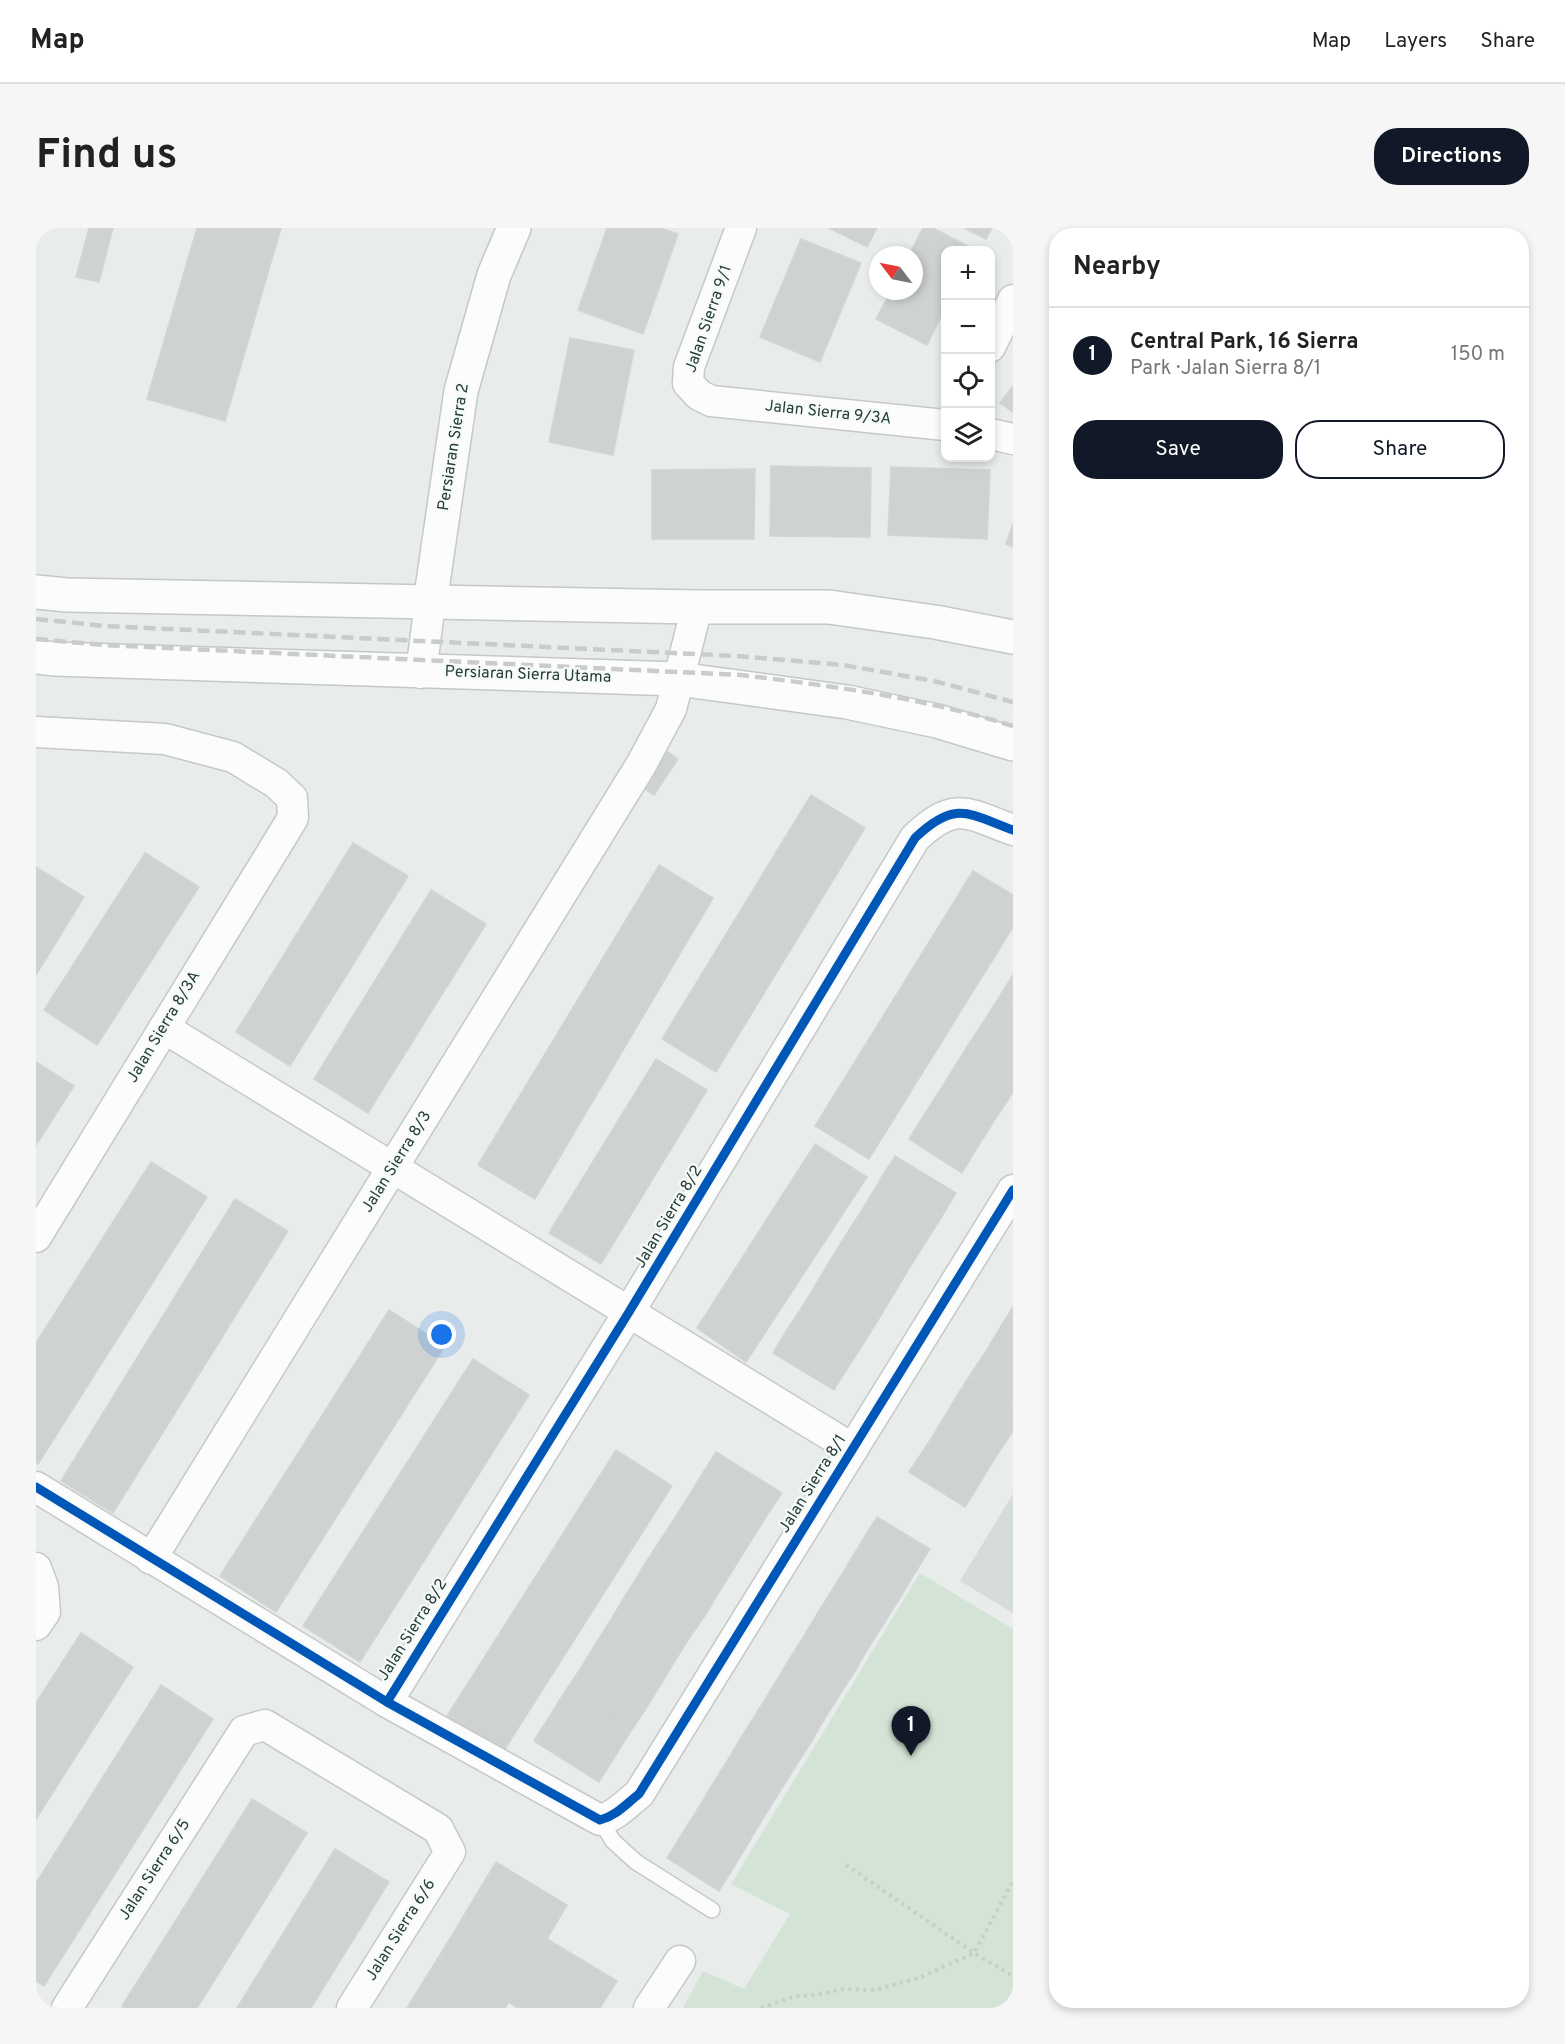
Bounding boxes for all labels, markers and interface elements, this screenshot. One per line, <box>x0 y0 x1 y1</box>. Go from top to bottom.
text: Map <box>30 23 85 59</box>
text: Map <box>1312 28 1351 55</box>
text: Layers <box>1384 28 1447 55</box>
text: Share <box>1480 28 1535 55</box>
button: Directions <box>1374 128 1529 185</box>
text: Find us <box>36 130 177 183</box>
north arrow <box>869 246 923 300</box>
map controls <box>941 246 995 462</box>
button: + <box>941 246 995 300</box>
text: Nearby <box>1073 251 1161 284</box>
street label: Jalan Sierra 9/1 <box>681 262 737 376</box>
button: − <box>941 300 995 354</box>
text: Central Park, 16 Sierra <box>1130 329 1358 356</box>
text: 1 <box>1089 342 1097 368</box>
text: 150 m <box>1451 342 1505 368</box>
button: locate <box>941 354 995 408</box>
text: Park · Jalan Sierra 8/1 <box>1130 356 1321 382</box>
street label: Persiaran Sierra 2 <box>434 382 474 512</box>
street label: Jalan Sierra 9/3A <box>764 396 892 430</box>
button: layers <box>941 408 995 462</box>
button: Save <box>1073 420 1283 479</box>
button: Share <box>1295 420 1505 479</box>
street label: Persiaran Sierra Utama <box>444 662 612 688</box>
street label: Jalan Sierra 8/3A <box>123 967 205 1087</box>
street label: Jalan Sierra 8/3 <box>358 1107 436 1217</box>
street label: Jalan Sierra 8/2 <box>630 1162 708 1272</box>
your location <box>427 1320 456 1349</box>
street label: Jalan Sierra 8/1 <box>775 1431 851 1537</box>
street label: Jalan Sierra 8/2 <box>374 1575 452 1685</box>
pin: 1 <box>892 1706 930 1756</box>
street label: Jalan Sierra 6/5 <box>115 1816 195 1924</box>
street label: Jalan Sierra 6/6 <box>362 1875 440 1985</box>

